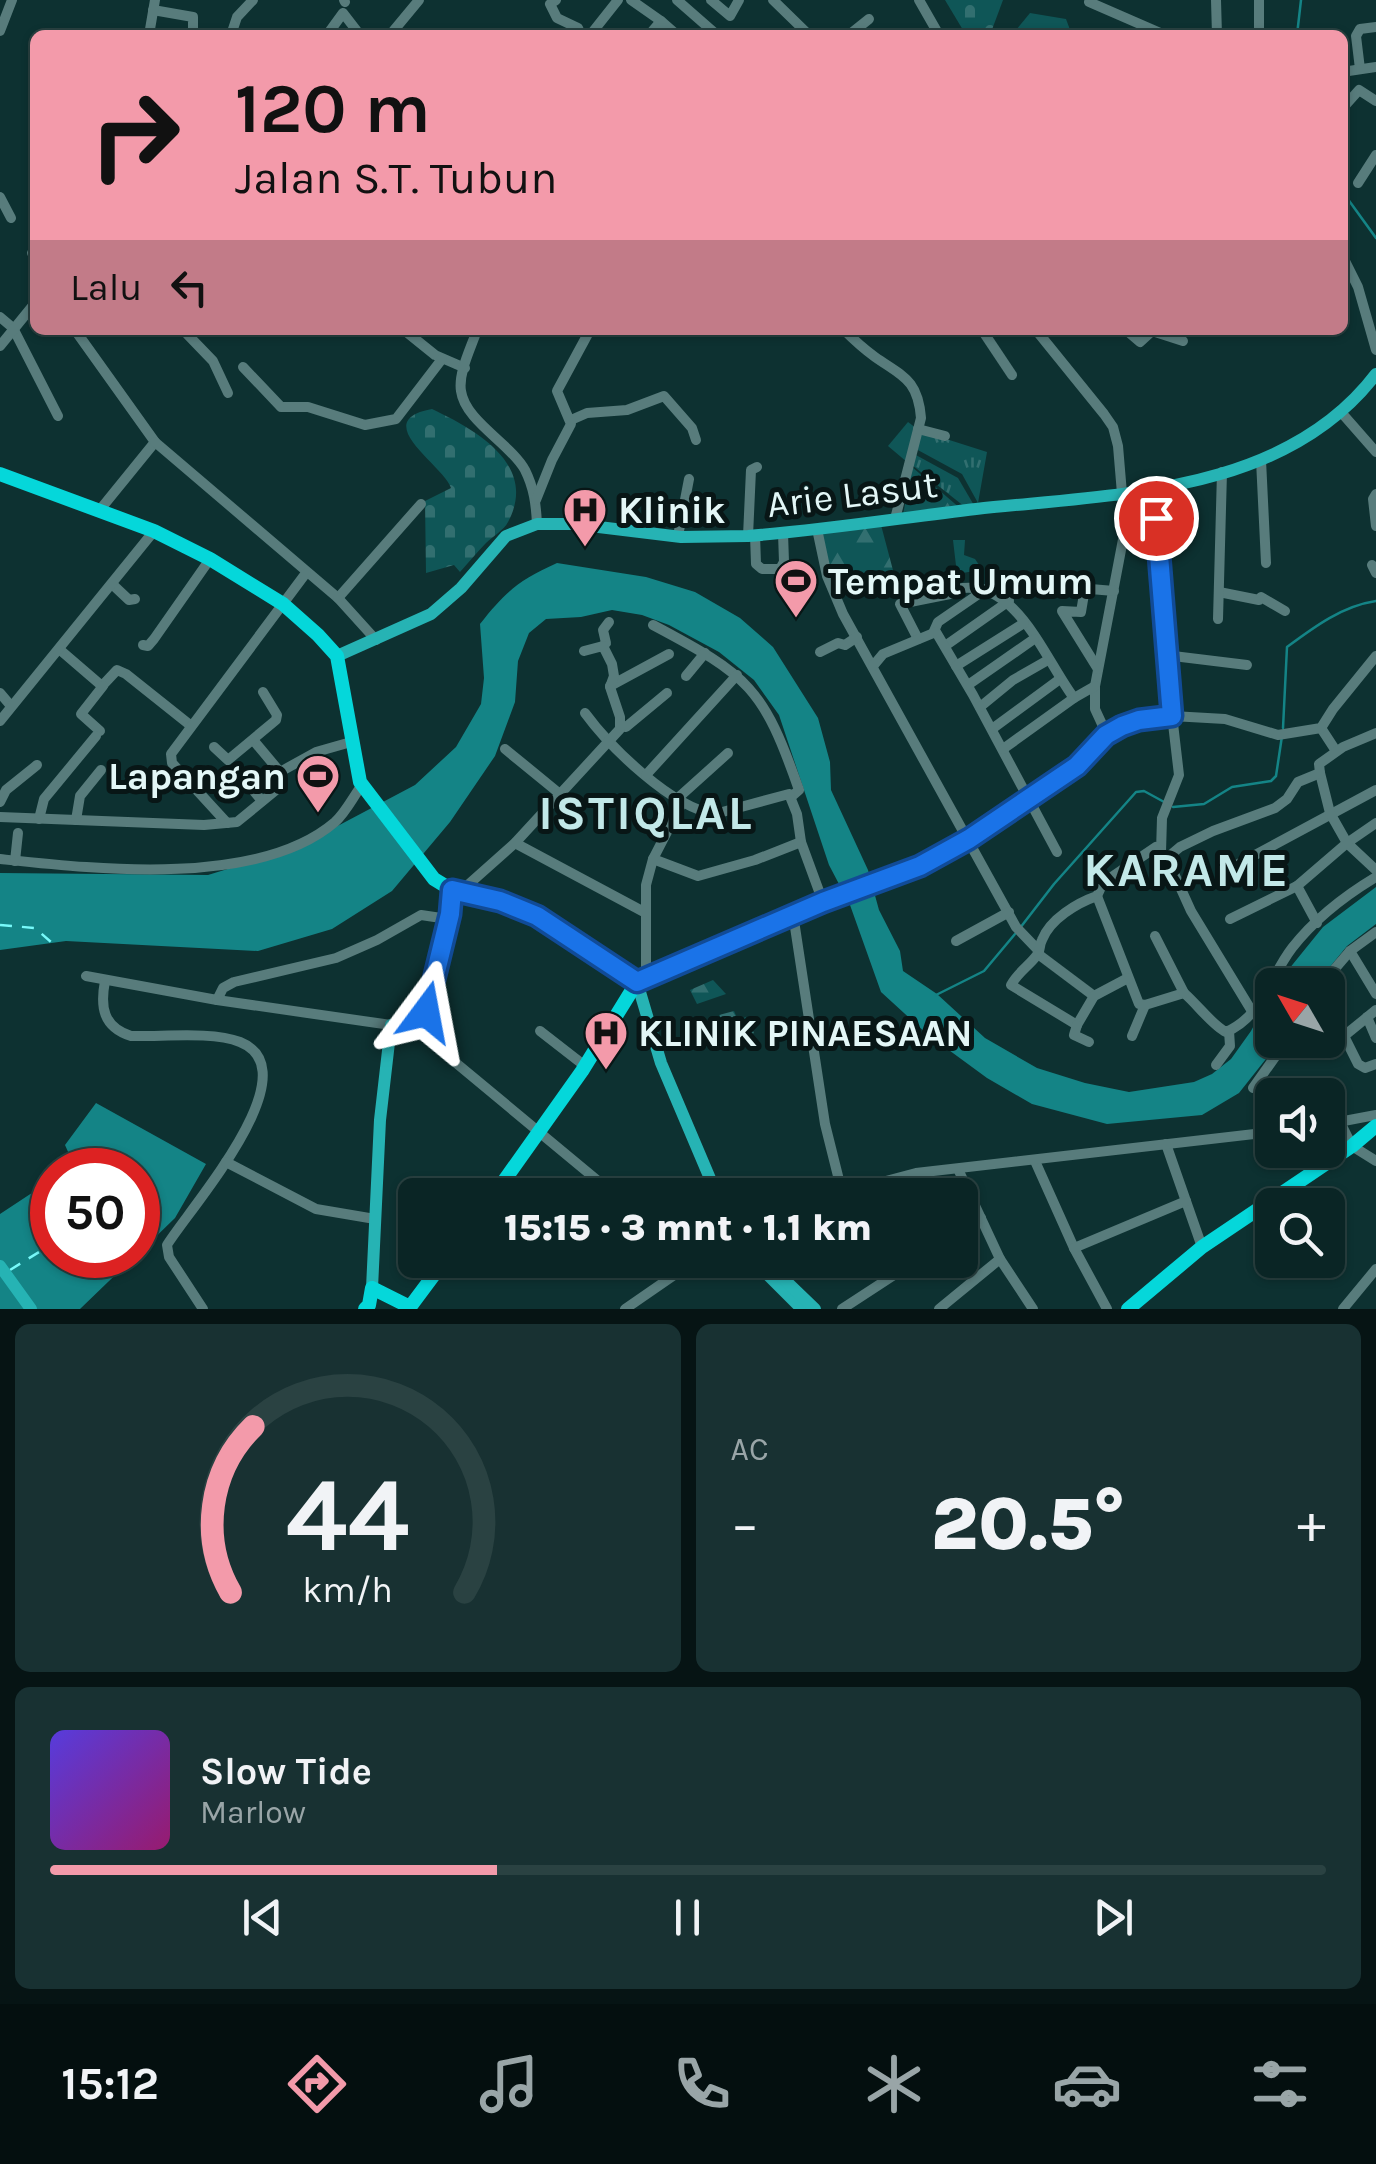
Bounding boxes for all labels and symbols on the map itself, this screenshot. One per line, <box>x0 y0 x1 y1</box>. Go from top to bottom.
street label: Arie Lasut <box>764 462 940 527</box>
pin <box>1114 476 1199 561</box>
hospital icon: Klinik <box>562 487 608 548</box>
place label: Klinik <box>618 488 726 533</box>
sports icon: Tempat Umum <box>773 558 819 619</box>
place label: Tempat Umum <box>828 559 1093 604</box>
sports icon: Lapangan <box>295 753 341 814</box>
place label: Lapangan <box>108 754 286 799</box>
district label: ISTIQLAL <box>538 785 754 841</box>
district label: KARAME <box>1083 842 1291 898</box>
position arrow <box>374 960 478 1064</box>
north arrow <box>1255 968 1345 1058</box>
hospital icon: KLINIK PINAESAAN <box>583 1010 629 1071</box>
place label: KLINIK PINAESAAN <box>638 1011 972 1056</box>
speed limit sign: 50 <box>30 1148 160 1278</box>

